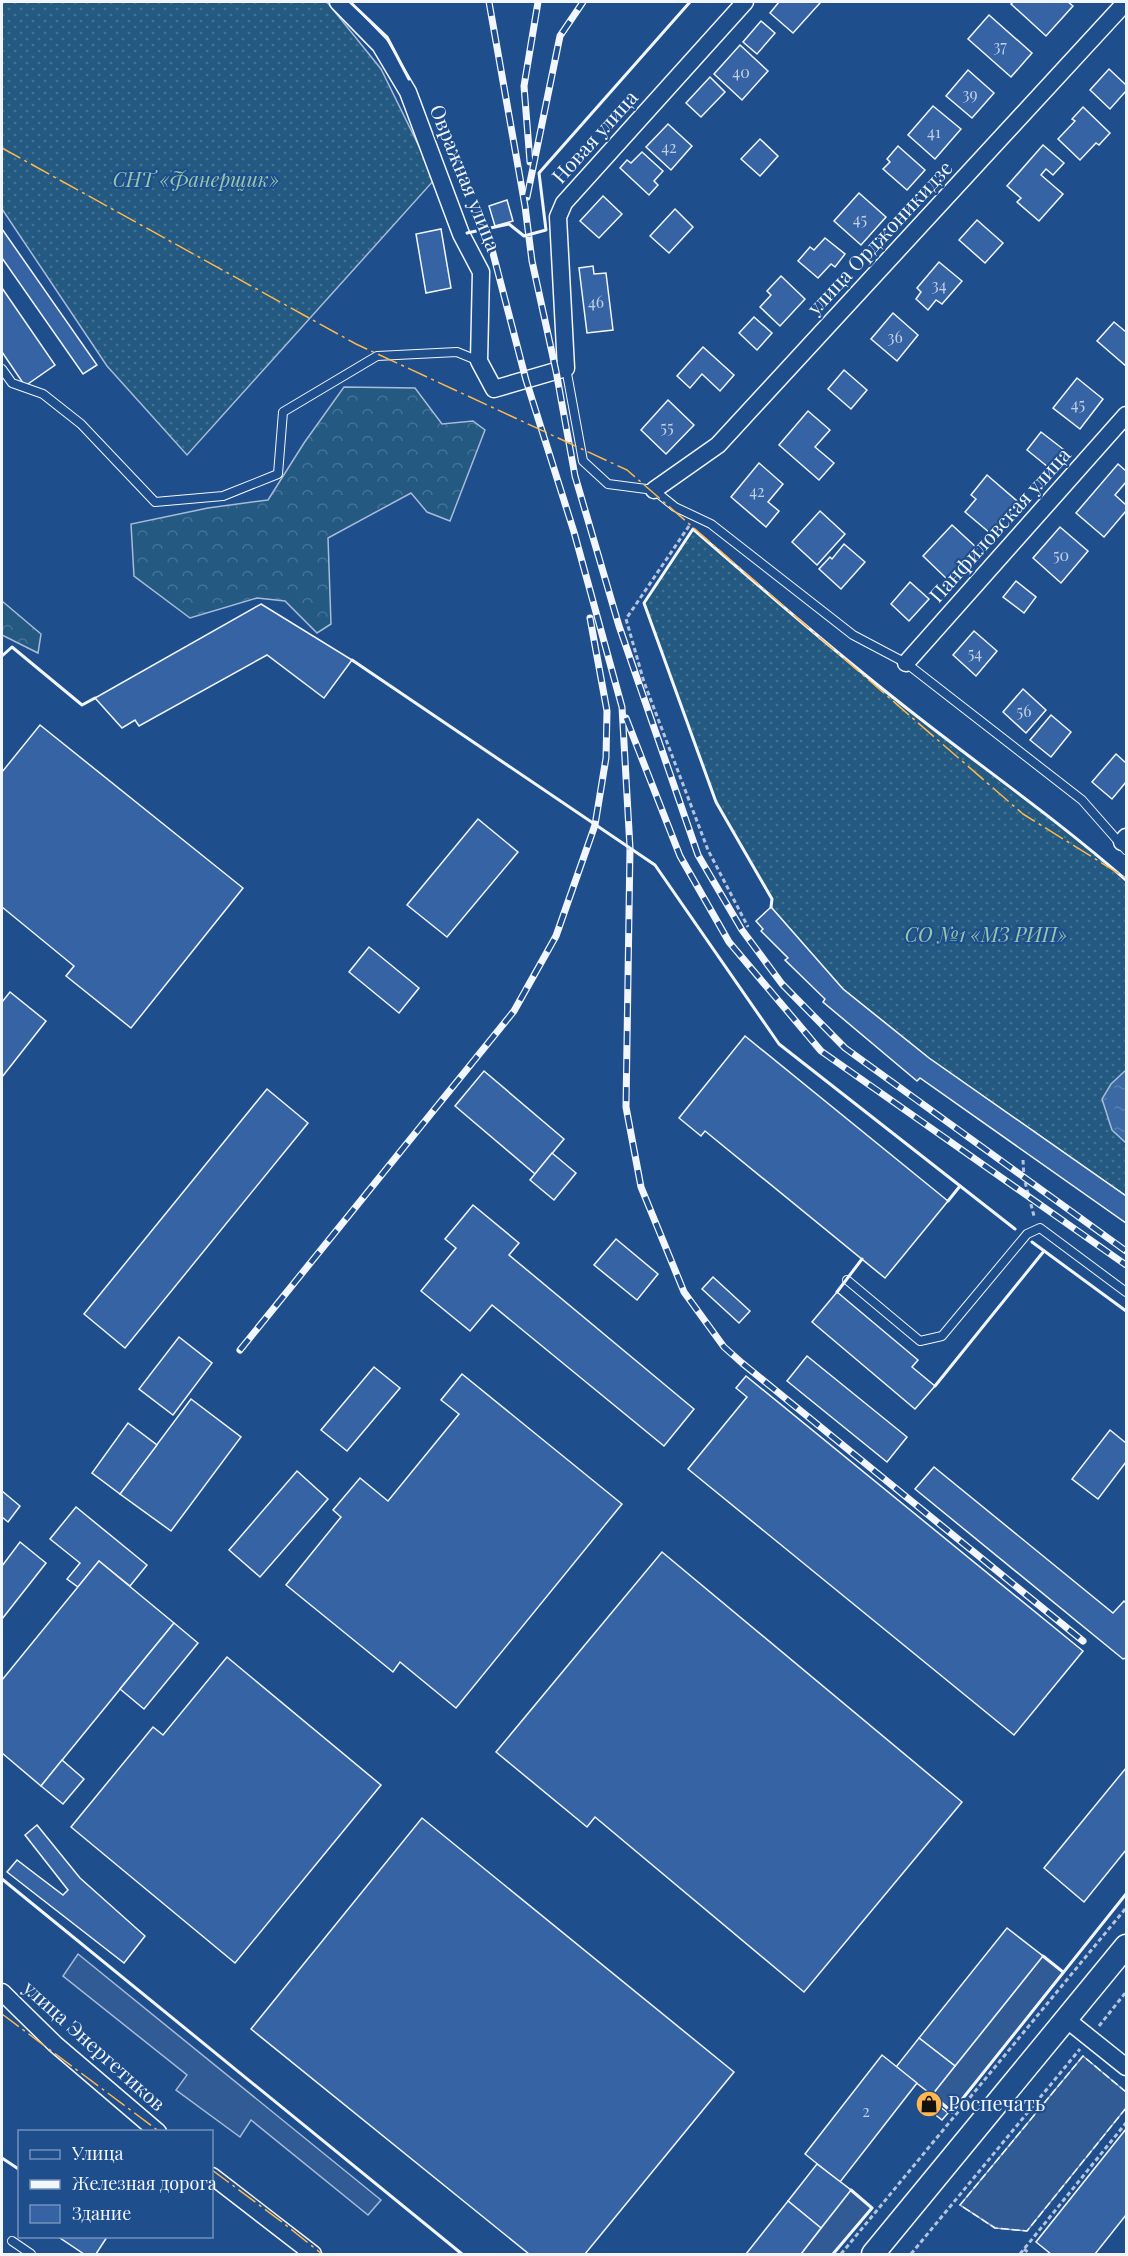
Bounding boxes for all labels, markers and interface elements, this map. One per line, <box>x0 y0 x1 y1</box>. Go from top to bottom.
house number: 37 <box>993 35 1007 56</box>
house number: 40 <box>732 61 750 82</box>
house number: 39 <box>962 83 978 104</box>
street label: Новая улица <box>545 84 643 188</box>
street label: Овражная улица <box>425 100 508 255</box>
house number: 41 <box>927 121 941 142</box>
house number: 42 <box>661 136 677 157</box>
street label: улица Орджоникидзе <box>800 154 958 321</box>
park label: СНТ «Фанерщик» <box>113 165 279 192</box>
house number: 45 <box>853 208 867 229</box>
house number: 34 <box>931 274 947 295</box>
house number: 46 <box>588 291 604 312</box>
house number: 36 <box>887 326 903 347</box>
house number: 45 <box>1071 393 1085 414</box>
house number: 55 <box>660 416 674 437</box>
street label: Панфиловская улица <box>922 441 1076 607</box>
house number: 42 <box>749 480 765 501</box>
house number: 50 <box>1053 544 1069 565</box>
house number: 54 <box>968 642 982 663</box>
house number: 56 <box>1017 700 1031 721</box>
park label: СО №1 «МЗ РИП» <box>905 920 1067 947</box>
street label: улица Энергетиков <box>17 1973 172 2116</box>
shop icon: Роспечать <box>914 2089 944 2119</box>
place label: Роспечать <box>948 2089 1045 2116</box>
house number: 2 <box>862 2100 870 2121</box>
legend <box>18 2130 213 2238</box>
text: Улица <box>71 2141 123 2165</box>
text: Железная дорога <box>72 2171 217 2195</box>
text: Здание <box>72 2201 131 2225</box>

